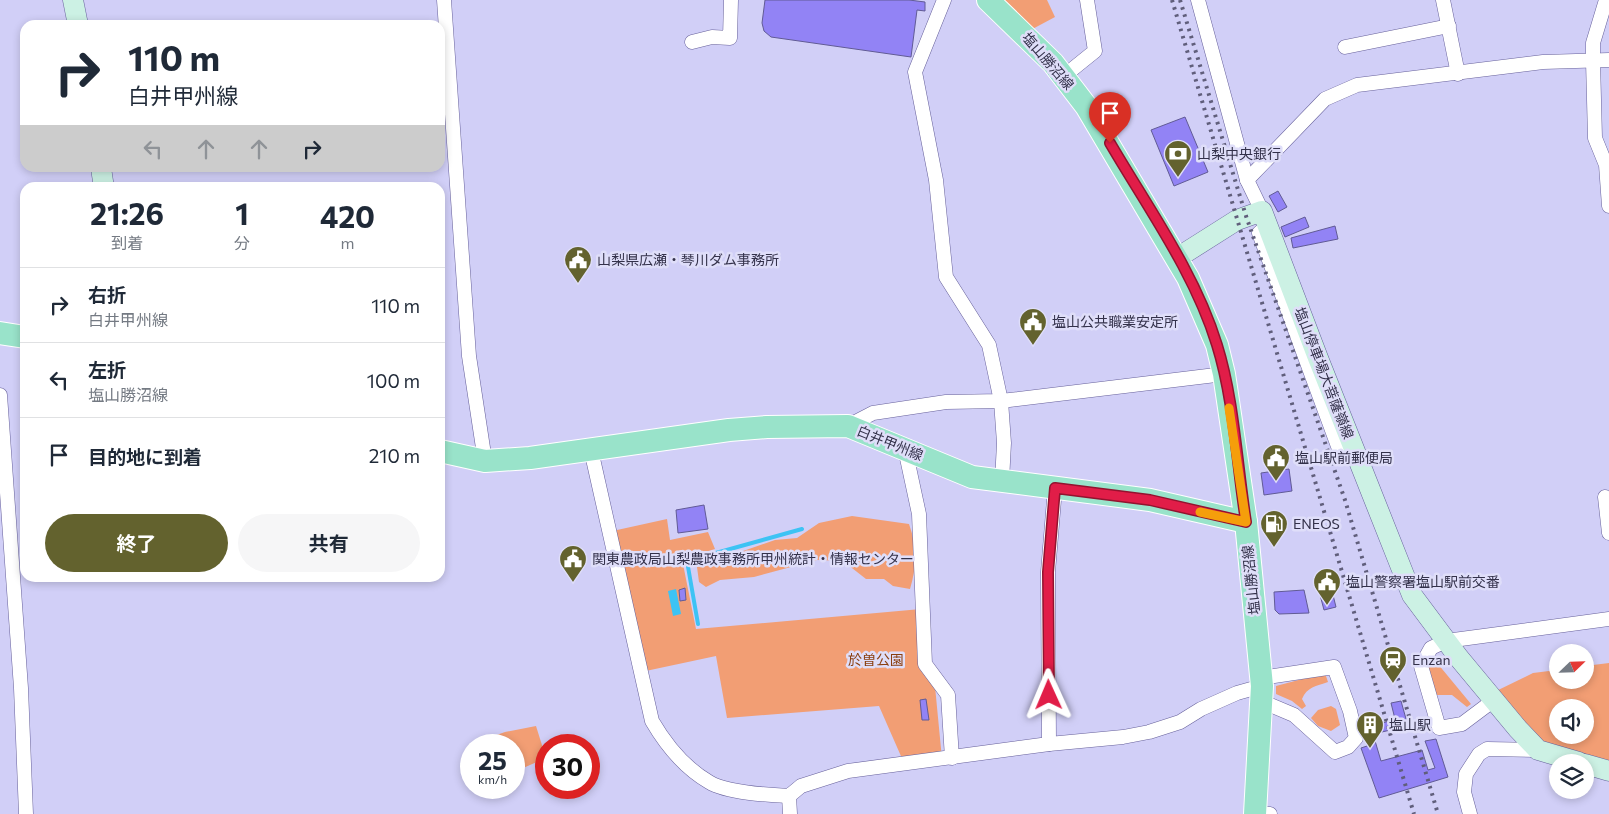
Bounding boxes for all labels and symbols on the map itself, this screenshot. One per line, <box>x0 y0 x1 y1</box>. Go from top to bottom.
street label: 塩山勝沼線 <box>1019 29 1078 93</box>
pin <box>1089 92 1131 143</box>
bank icon: 山梨中央銀行 <box>1163 139 1193 178</box>
place label: 山梨中央銀行 <box>1197 145 1281 162</box>
public building icon: 山梨県広瀬・琴川ダム事務所 <box>563 245 593 284</box>
place label: 山梨県広瀬・琴川ダム事務所 <box>597 251 779 268</box>
street label: 塩山停車場大菩薩嶺線 <box>1291 304 1357 441</box>
public building icon: 塩山公共職業安定所 <box>1018 307 1048 346</box>
place label: 塩山公共職業安定所 <box>1052 313 1178 330</box>
street label: 白井甲州線 <box>855 422 926 464</box>
public building icon: 塩山駅前郵便局 <box>1261 443 1291 482</box>
place label: 塩山駅前郵便局 <box>1295 449 1393 466</box>
fuel station icon: ENEOS <box>1259 509 1289 548</box>
place label: ENEOS <box>1293 515 1340 532</box>
public building icon: 関東農政局山梨農政事務所甲州統計・情報センター <box>558 544 588 583</box>
street label: 塩山勝沼線 <box>1238 544 1263 616</box>
place label: 関東農政局山梨農政事務所甲州統計・情報センター <box>592 550 914 567</box>
public building icon: 塩山警察署塩山駅前交番 <box>1312 567 1342 606</box>
place label: 塩山警察署塩山駅前交番 <box>1346 573 1500 590</box>
north arrow <box>1549 644 1594 689</box>
station icon: Enzan <box>1378 645 1408 684</box>
park label: 於曽公園 <box>848 651 904 668</box>
place label: Enzan <box>1412 651 1451 668</box>
position arrow <box>1022 668 1074 720</box>
building icon: 塩山駅 <box>1355 710 1385 749</box>
place label: 塩山駅 <box>1389 716 1431 733</box>
speed limit sign: 30 <box>535 734 600 799</box>

